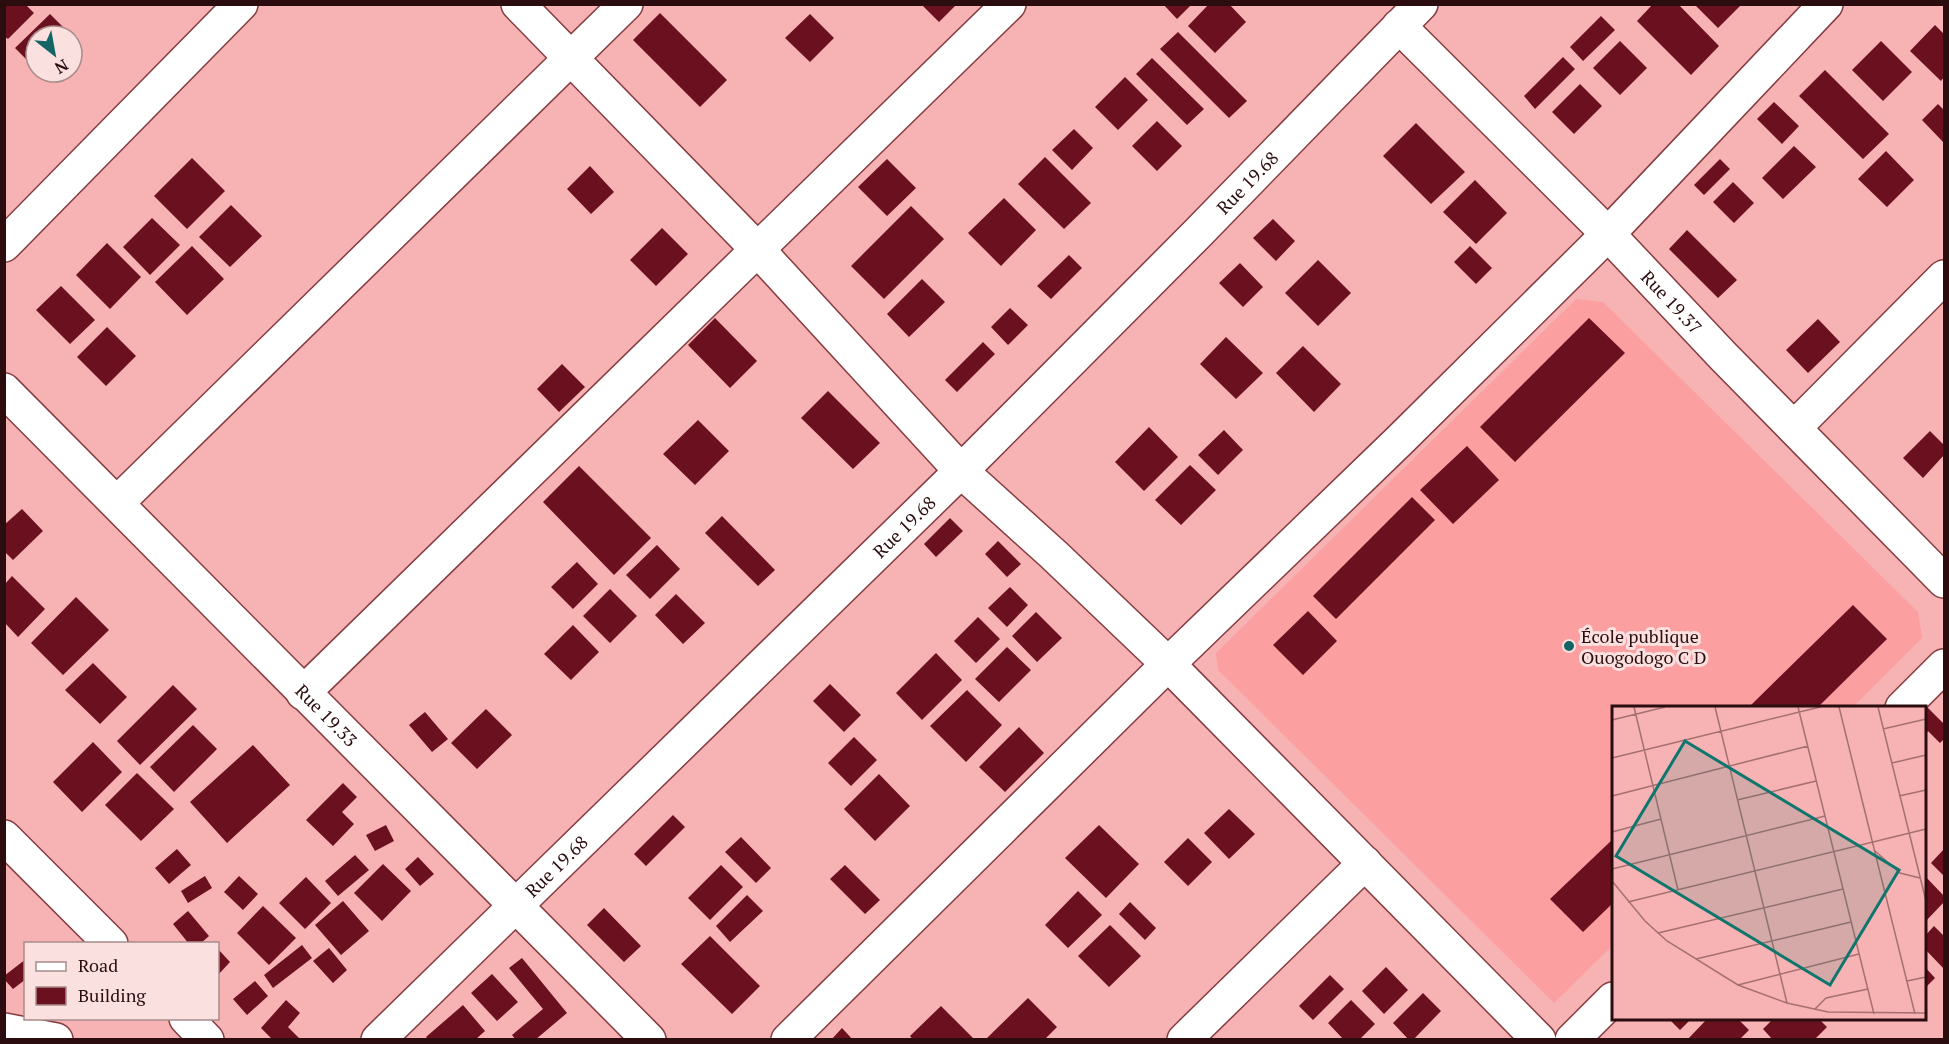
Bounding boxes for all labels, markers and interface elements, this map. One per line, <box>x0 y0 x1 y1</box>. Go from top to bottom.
north arrow <box>24 24 84 84</box>
text: N <box>51 54 73 79</box>
street label: Rue 19.68 <box>1211 146 1283 219</box>
street label: Rue 19.37 <box>1636 265 1708 339</box>
street label: Rue 19.68 <box>867 491 941 563</box>
place label: École publique Ouogodogo C D <box>1581 624 1706 669</box>
marker: École publique Ouogodogo C D <box>1562 639 1576 653</box>
street label: Rue 19.33 <box>290 679 363 751</box>
inset map <box>1612 706 1925 1020</box>
street label: Rue 19.68 <box>520 830 593 902</box>
legend <box>24 942 219 1020</box>
text: Road <box>78 953 118 977</box>
text: Building <box>78 983 146 1007</box>

